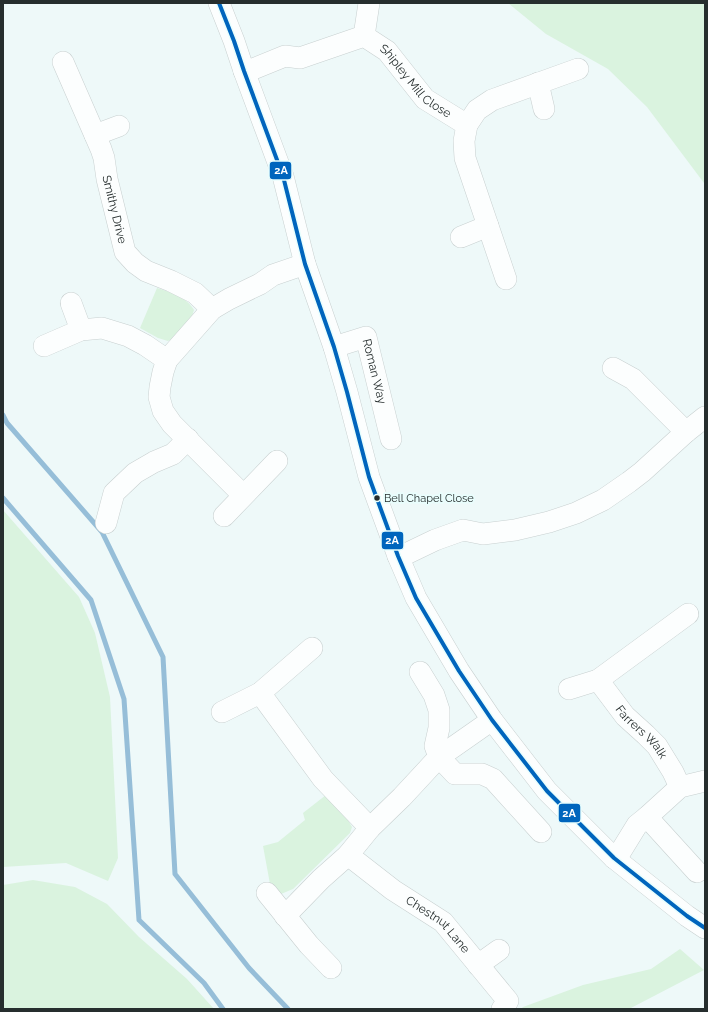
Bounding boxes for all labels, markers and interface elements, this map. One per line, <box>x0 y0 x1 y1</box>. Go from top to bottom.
street label: Shipley Mill Close <box>377 41 454 121</box>
line badge: 2A <box>269 161 292 180</box>
text: 2A <box>274 164 288 177</box>
street label: Smithy Drive <box>99 174 130 245</box>
street label: Roman Way <box>360 337 389 406</box>
place label: Bell Chapel Close <box>384 492 474 505</box>
marker: Bell Chapel Close <box>372 493 382 503</box>
line badge: 2A <box>381 531 404 550</box>
text: 2A <box>385 534 399 547</box>
street label: Farrers Walk <box>613 703 670 762</box>
line badge: 2A <box>558 803 581 823</box>
text: 2A <box>562 807 576 820</box>
street label: Chestnut Lane <box>403 893 473 956</box>

